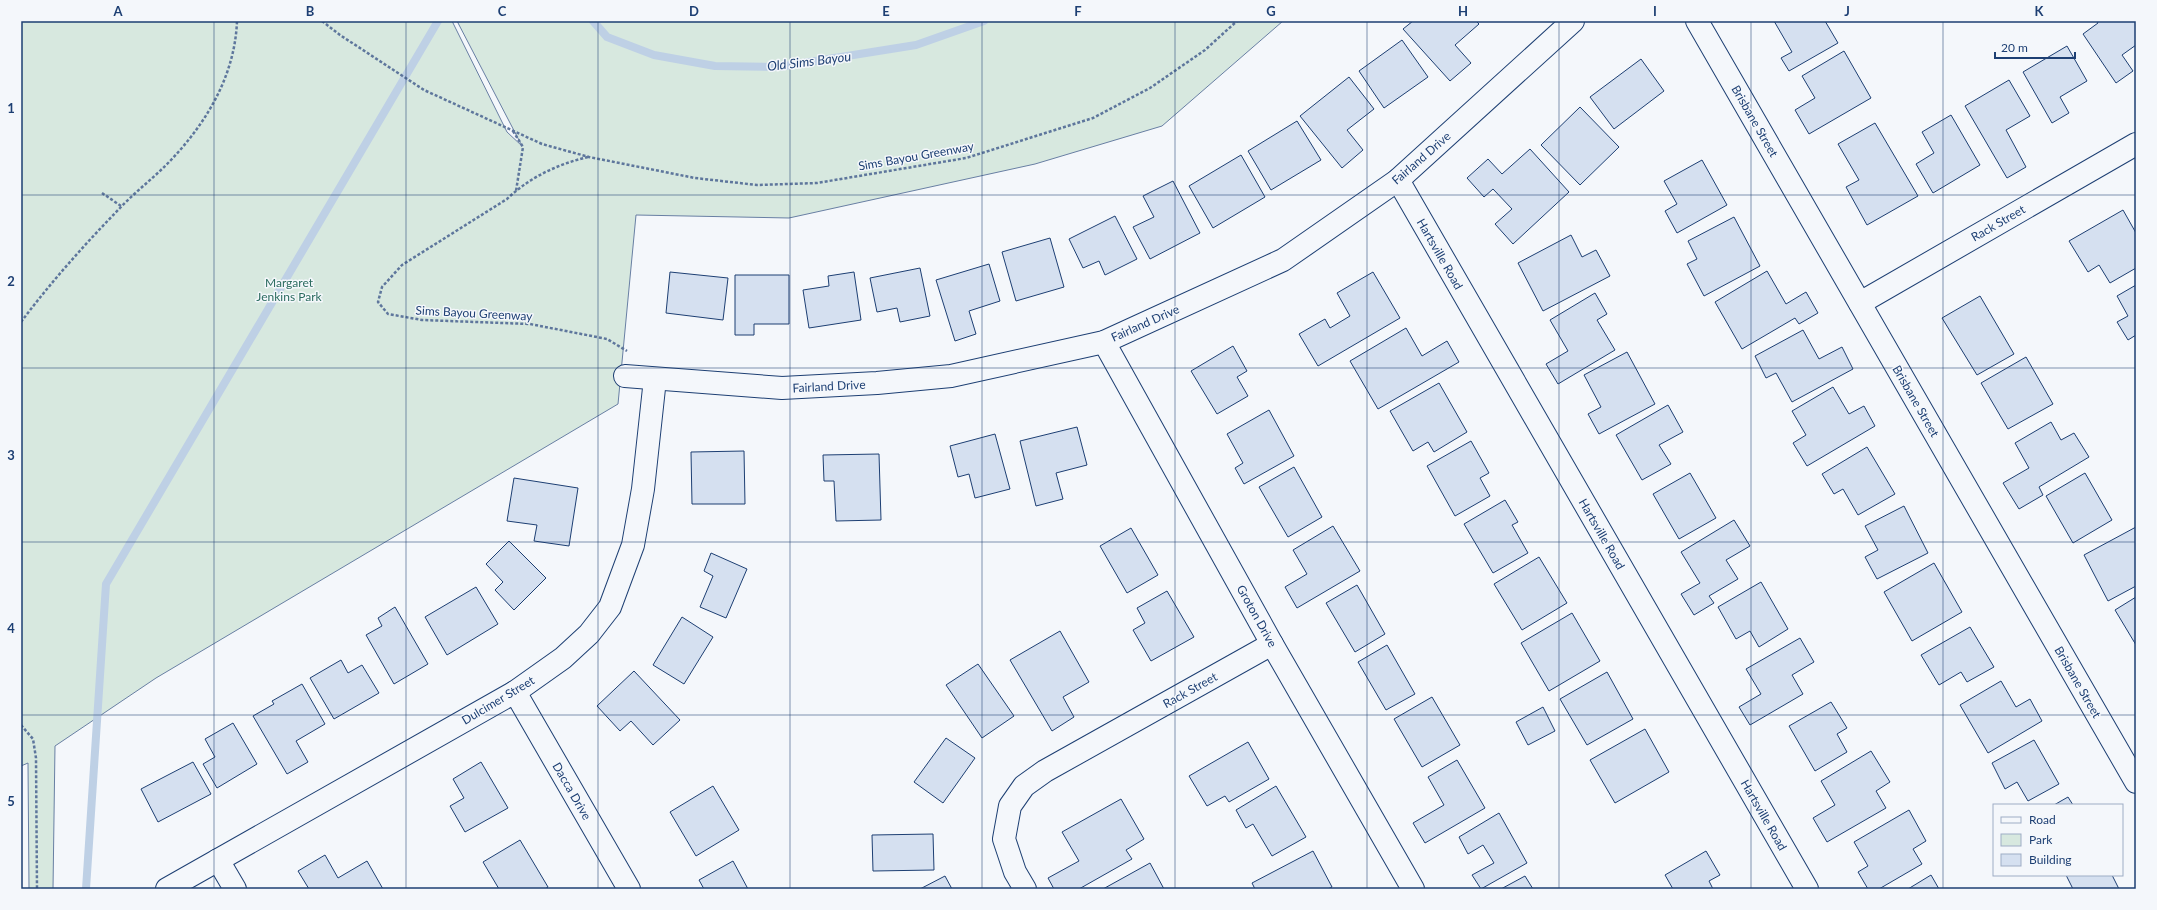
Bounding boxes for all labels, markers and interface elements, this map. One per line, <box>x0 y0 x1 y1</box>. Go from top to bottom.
text: A <box>112 3 123 19</box>
text: B <box>306 3 315 19</box>
text: C <box>498 3 507 19</box>
text: D <box>689 3 699 19</box>
text: E <box>882 3 890 19</box>
text: F <box>1074 3 1082 19</box>
text: G <box>1266 3 1276 19</box>
text: H <box>1458 3 1468 19</box>
text: I <box>1653 3 1657 19</box>
text: J <box>1844 3 1850 19</box>
text: K <box>2035 3 2045 19</box>
scale bar <box>1995 34 2075 60</box>
text: 20 m <box>2001 40 2028 55</box>
water label: Old Sims Bayou <box>766 48 852 74</box>
street label: Brisbane Street <box>1728 82 1782 160</box>
text: 1 <box>7 100 15 116</box>
street label: Fairland Drive <box>1389 128 1453 188</box>
street label: Sims Bayou Greenway <box>857 138 976 174</box>
street label: Rack Street <box>1968 201 2028 244</box>
street label: Hartsville Road <box>1414 216 1466 292</box>
text: 2 <box>7 273 15 289</box>
park label: Margaret Jenkins Park <box>256 275 323 304</box>
street label: Fairland Drive <box>1109 301 1181 345</box>
street label: Sims Bayou Greenway <box>415 302 534 324</box>
street label: Brisbane Street <box>1889 362 1943 440</box>
street label: Fairland Drive <box>792 377 866 395</box>
text: 3 <box>7 447 15 463</box>
street label: Hartsville Road <box>1576 496 1628 572</box>
street label: Groton Drive <box>1234 582 1280 650</box>
text: 4 <box>7 620 15 636</box>
street label: Brisbane Street <box>2051 643 2105 721</box>
street label: Rack Street <box>1160 669 1220 711</box>
street label: Dulcimer Street <box>459 672 538 728</box>
street label: Dacca Drive <box>550 760 594 822</box>
street label: Hartsville Road <box>1738 777 1790 853</box>
text: 5 <box>7 793 15 809</box>
legend <box>1993 804 2123 876</box>
text: Road <box>2029 812 2056 827</box>
text: Park <box>2029 832 2053 847</box>
text: Building <box>2029 852 2072 867</box>

